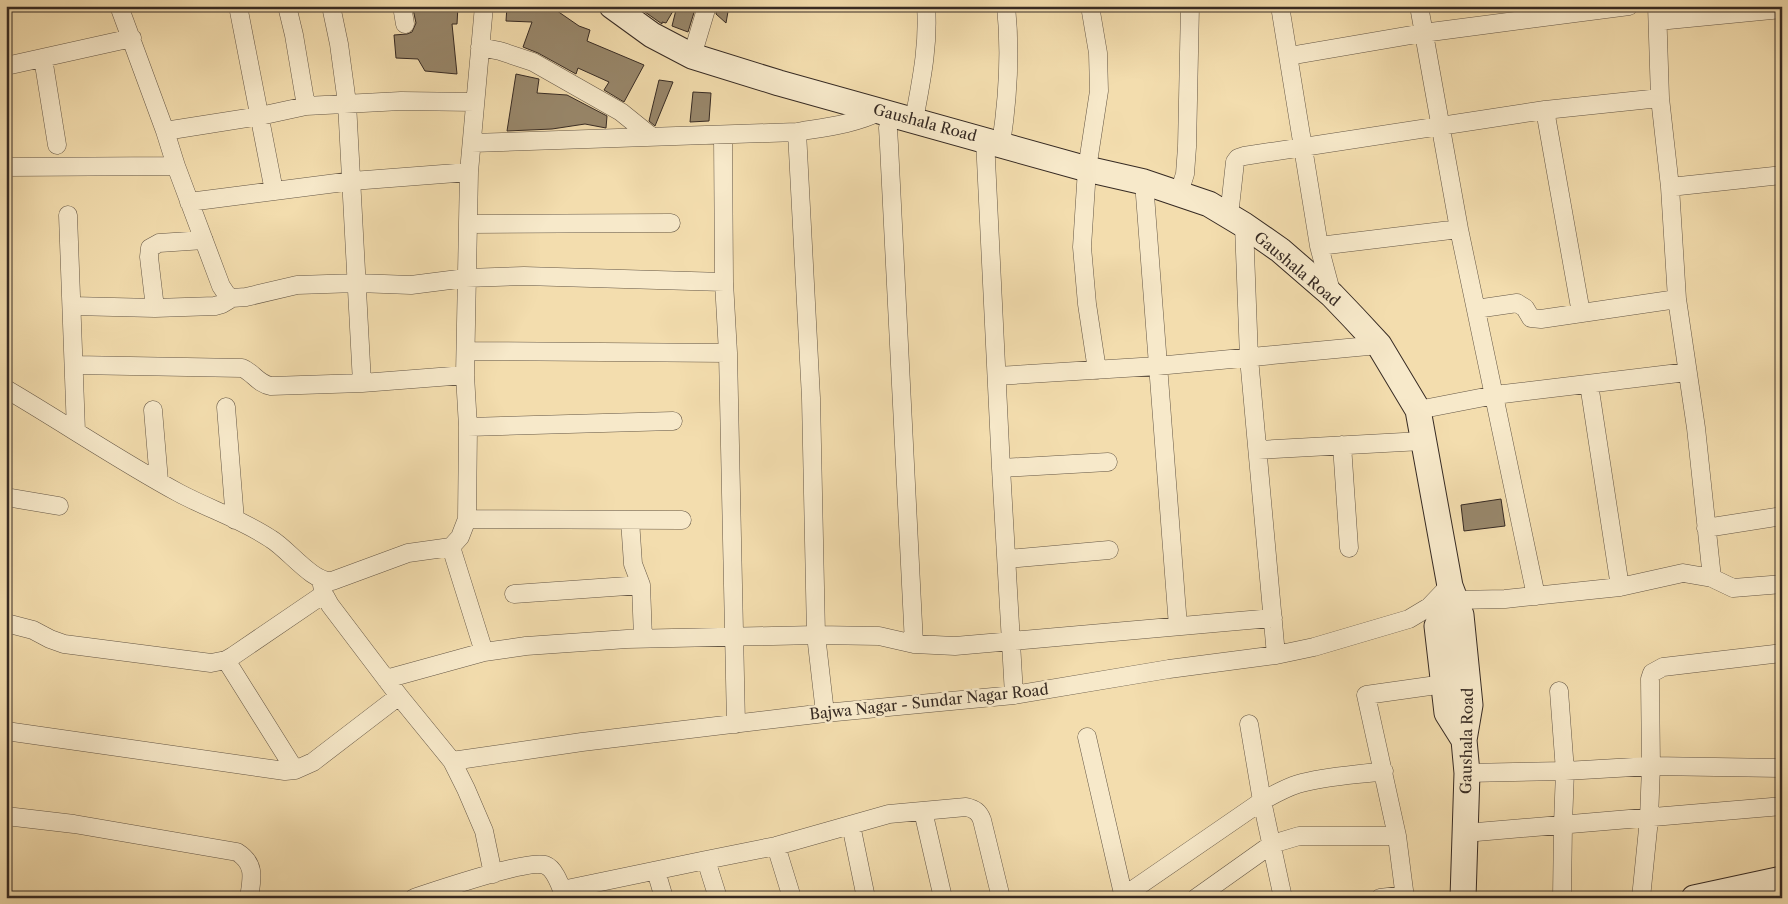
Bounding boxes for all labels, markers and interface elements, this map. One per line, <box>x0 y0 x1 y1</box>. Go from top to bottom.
street label: Gaushala Road <box>871 100 979 145</box>
street label: Gaushala Road <box>1250 227 1344 310</box>
street label: Bajwa Nagar - Sundar Nagar Road <box>808 679 1050 724</box>
street label: Gaushala Road <box>1456 688 1477 794</box>

